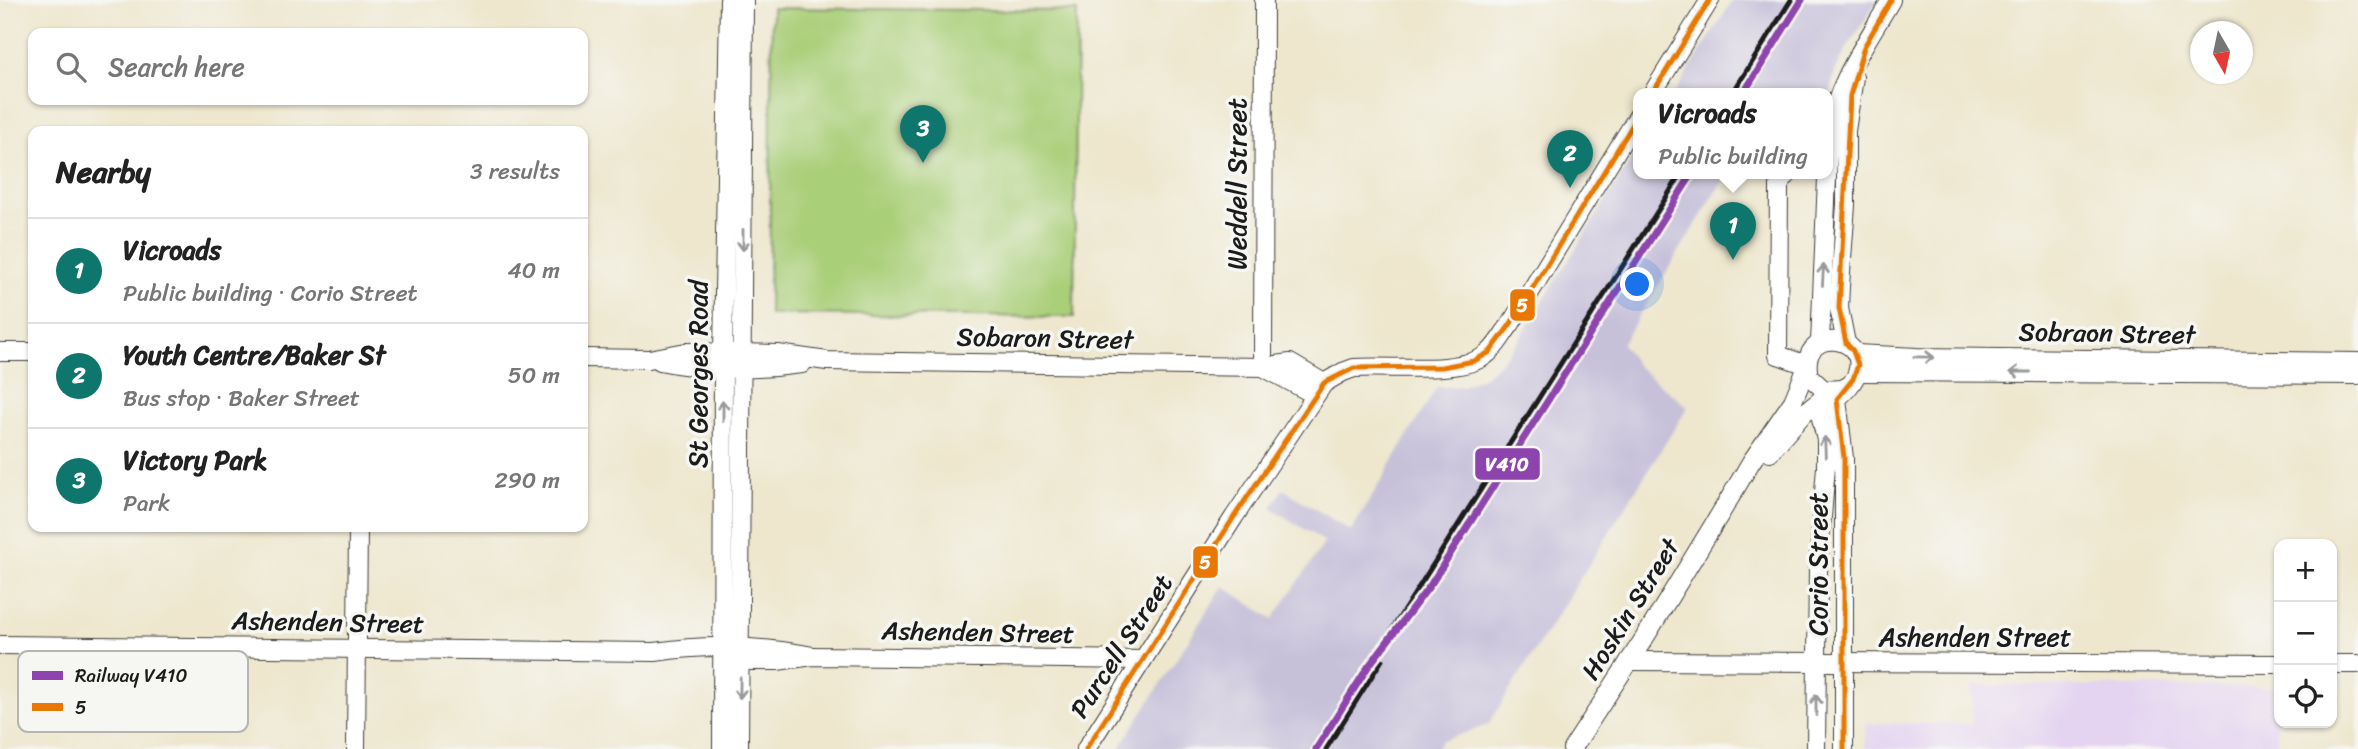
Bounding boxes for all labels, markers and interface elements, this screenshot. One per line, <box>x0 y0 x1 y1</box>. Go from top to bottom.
north arrow <box>2190 21 2253 84</box>
search box <box>28 28 588 105</box>
text: Search here <box>108 44 245 90</box>
icon: search <box>52 48 90 86</box>
popup <box>1633 88 1833 179</box>
text: Vicroads <box>1658 90 1756 136</box>
street label: Weddell Street <box>1214 98 1260 270</box>
pin: 3 <box>900 105 946 163</box>
pin: 2 <box>1547 130 1593 188</box>
text: Public building <box>1658 136 1808 177</box>
text: Nearby <box>56 145 151 199</box>
text: 3 results <box>470 151 560 192</box>
pin: 1 <box>1710 202 1756 260</box>
text: Vicroads <box>123 227 221 273</box>
one-way arrow <box>736 228 750 251</box>
text: 1 <box>74 250 84 291</box>
text: 40 m <box>507 250 560 291</box>
one-way arrow <box>1817 264 1830 287</box>
your location <box>1620 267 1654 301</box>
text: Public building · Corio Street <box>123 273 418 314</box>
street label: St Georges Road <box>675 278 721 468</box>
line badge: 5 <box>1509 288 1536 322</box>
text: 5 <box>1516 289 1528 322</box>
street label: Sobraon Street <box>2018 308 2197 358</box>
street label: Sobaron Street <box>956 313 1135 363</box>
text: Youth Centre/Baker St <box>123 332 385 378</box>
one-way arrow <box>1912 350 1935 364</box>
text: 2 <box>72 355 86 396</box>
text: 50 m <box>508 355 560 396</box>
one-way arrow <box>2009 365 2032 379</box>
text: Bus stop · Baker Street <box>123 378 360 419</box>
one-way arrow <box>716 400 730 423</box>
one-way arrow <box>1819 436 1832 459</box>
text: Victory Park <box>123 437 267 483</box>
line badge: V410 <box>1474 447 1541 481</box>
text: V410 <box>1485 448 1529 481</box>
text: 3 <box>73 460 85 501</box>
text: 290 m <box>494 460 560 501</box>
text: Park <box>123 483 170 524</box>
street label: Corio Street <box>1795 492 1841 636</box>
street label: Hoskin Street <box>1568 528 1693 689</box>
map controls <box>2274 539 2337 728</box>
button: + <box>2274 539 2337 602</box>
line badge: 5 <box>1192 545 1219 579</box>
text: 5 <box>1199 546 1211 579</box>
street label: Purcell Street <box>1057 564 1185 728</box>
street label: Ashenden Street <box>230 597 425 647</box>
button: − <box>2274 602 2337 665</box>
street label: Ashenden Street <box>880 607 1075 657</box>
street label: Ashenden Street <box>1878 614 2071 660</box>
legend <box>18 651 248 732</box>
text: Railway V410 <box>75 659 187 692</box>
button: locate <box>2274 665 2337 728</box>
one-way arrow <box>733 676 747 699</box>
text: 5 <box>75 691 87 724</box>
one-way arrow <box>1809 694 1822 717</box>

